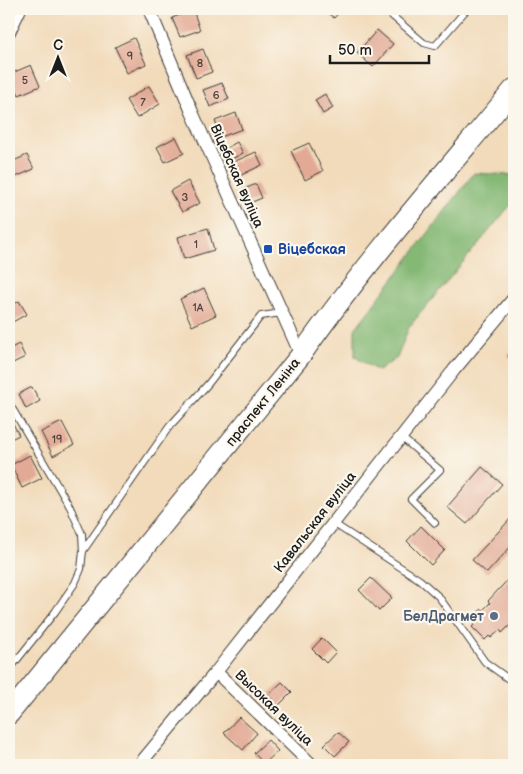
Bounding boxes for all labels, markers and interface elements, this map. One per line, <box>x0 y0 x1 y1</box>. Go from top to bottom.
north arrow <box>32 32 82 82</box>
scale bar <box>330 32 429 64</box>
text: С <box>53 37 63 54</box>
text: 50 m <box>338 41 372 60</box>
house number: 9 <box>127 50 133 63</box>
house number: 8 <box>197 57 203 70</box>
house number: 5 <box>22 74 28 87</box>
house number: 6 <box>213 89 220 102</box>
house number: 7 <box>140 96 146 109</box>
street label: Віцебская вуліца <box>207 122 268 231</box>
house number: 3 <box>182 191 189 204</box>
house number: 1 <box>194 238 198 251</box>
place label: Віцебская <box>278 241 346 258</box>
marker: Віцебская <box>262 243 274 255</box>
house number: 1А <box>193 301 204 314</box>
street label: праспект Леніна <box>222 354 304 450</box>
house number: 19 <box>52 433 62 446</box>
street label: Кавальская вуліца <box>270 468 360 576</box>
place label: БелДрагмет <box>403 608 484 625</box>
marker: БелДрагмет <box>488 610 500 622</box>
street label: Высокая вуліца <box>231 667 317 750</box>

